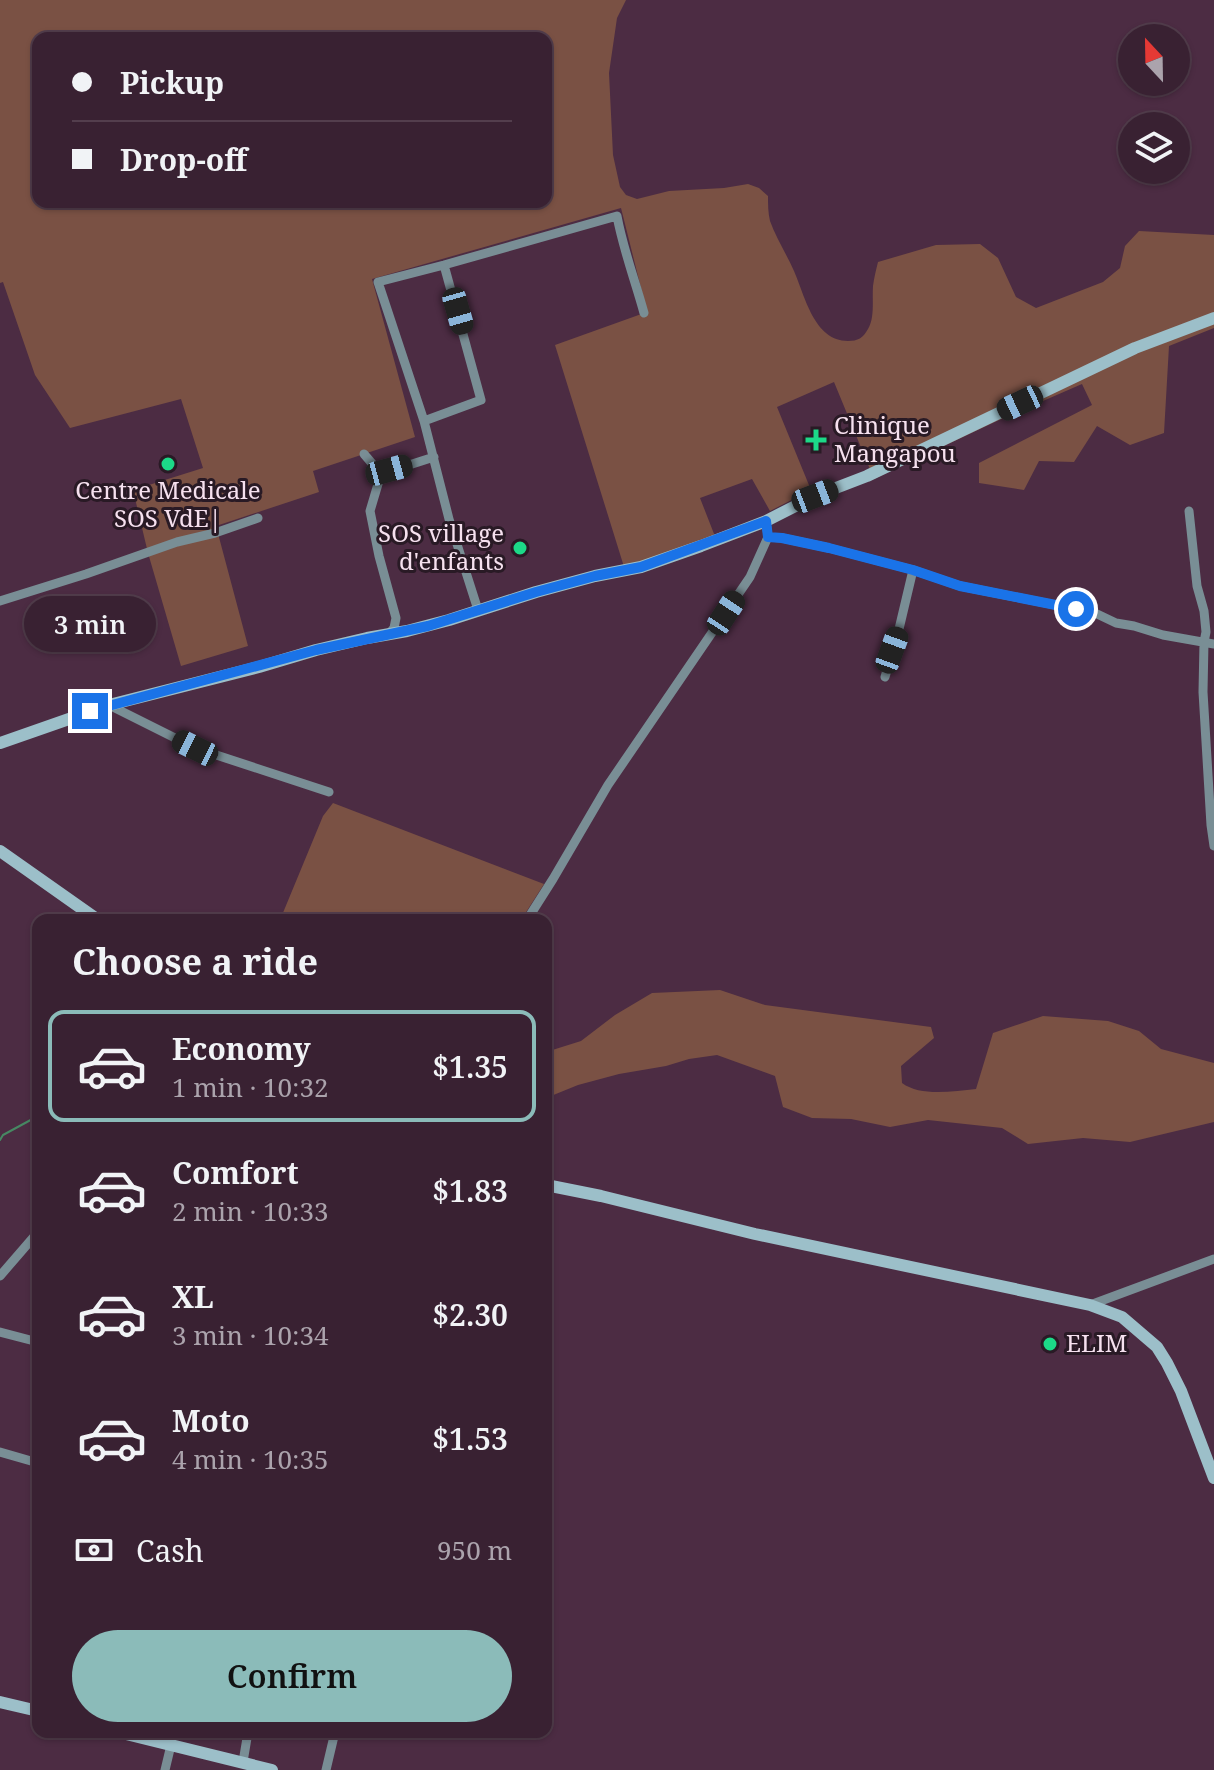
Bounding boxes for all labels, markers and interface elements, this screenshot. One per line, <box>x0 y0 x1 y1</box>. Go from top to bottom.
north arrow <box>1118 24 1190 96</box>
map controls <box>1118 24 1190 184</box>
text: Pickup <box>120 62 224 103</box>
button: layers <box>1118 112 1190 184</box>
text: Drop-off <box>120 139 247 180</box>
car <box>440 285 476 337</box>
car <box>993 382 1047 424</box>
place label: Clinique Mangapou <box>834 408 956 469</box>
marker: Clinique Mangapou <box>805 429 827 451</box>
car <box>363 452 415 488</box>
marker: Centre Medicale SOS VdE| <box>159 455 177 473</box>
place label: Centre Medicale SOS VdE| <box>75 473 261 534</box>
car <box>788 476 842 516</box>
place label: SOS village d'enfants <box>378 516 504 577</box>
marker: SOS village d'enfants <box>511 539 529 557</box>
car <box>703 586 749 640</box>
route start <box>1058 591 1094 627</box>
callout: 3 min <box>24 595 156 651</box>
text: 3 min <box>54 606 126 642</box>
car <box>873 623 911 677</box>
route end <box>72 693 108 729</box>
car <box>168 727 222 769</box>
text: Choose a ride <box>72 937 318 986</box>
text: Economy <box>172 1028 311 1069</box>
icon: car <box>76 1030 148 1102</box>
text: $1.35 <box>432 1046 508 1087</box>
text: 1 min · 10:32 <box>172 1069 329 1105</box>
text: Comfort <box>172 1152 299 1193</box>
icon: car <box>76 1154 148 1226</box>
text: $1.83 <box>432 1170 508 1211</box>
text: 2 min · 10:33 <box>172 1193 329 1229</box>
text: XL <box>172 1276 214 1317</box>
icon: car <box>76 1278 148 1350</box>
text: $2.30 <box>432 1294 508 1335</box>
text: 3 min · 10:34 <box>172 1317 329 1353</box>
place label: ELIM <box>1066 1326 1127 1359</box>
marker: ELIM <box>1041 1335 1059 1353</box>
text: Moto <box>172 1400 250 1441</box>
icon: car <box>76 1402 148 1474</box>
text: $1.53 <box>432 1418 508 1459</box>
text: 4 min · 10:35 <box>172 1441 329 1477</box>
icon: cash <box>72 1528 116 1572</box>
text: Cash <box>136 1530 204 1571</box>
text: 950 m <box>437 1532 512 1568</box>
button: Confirm <box>72 1630 512 1722</box>

